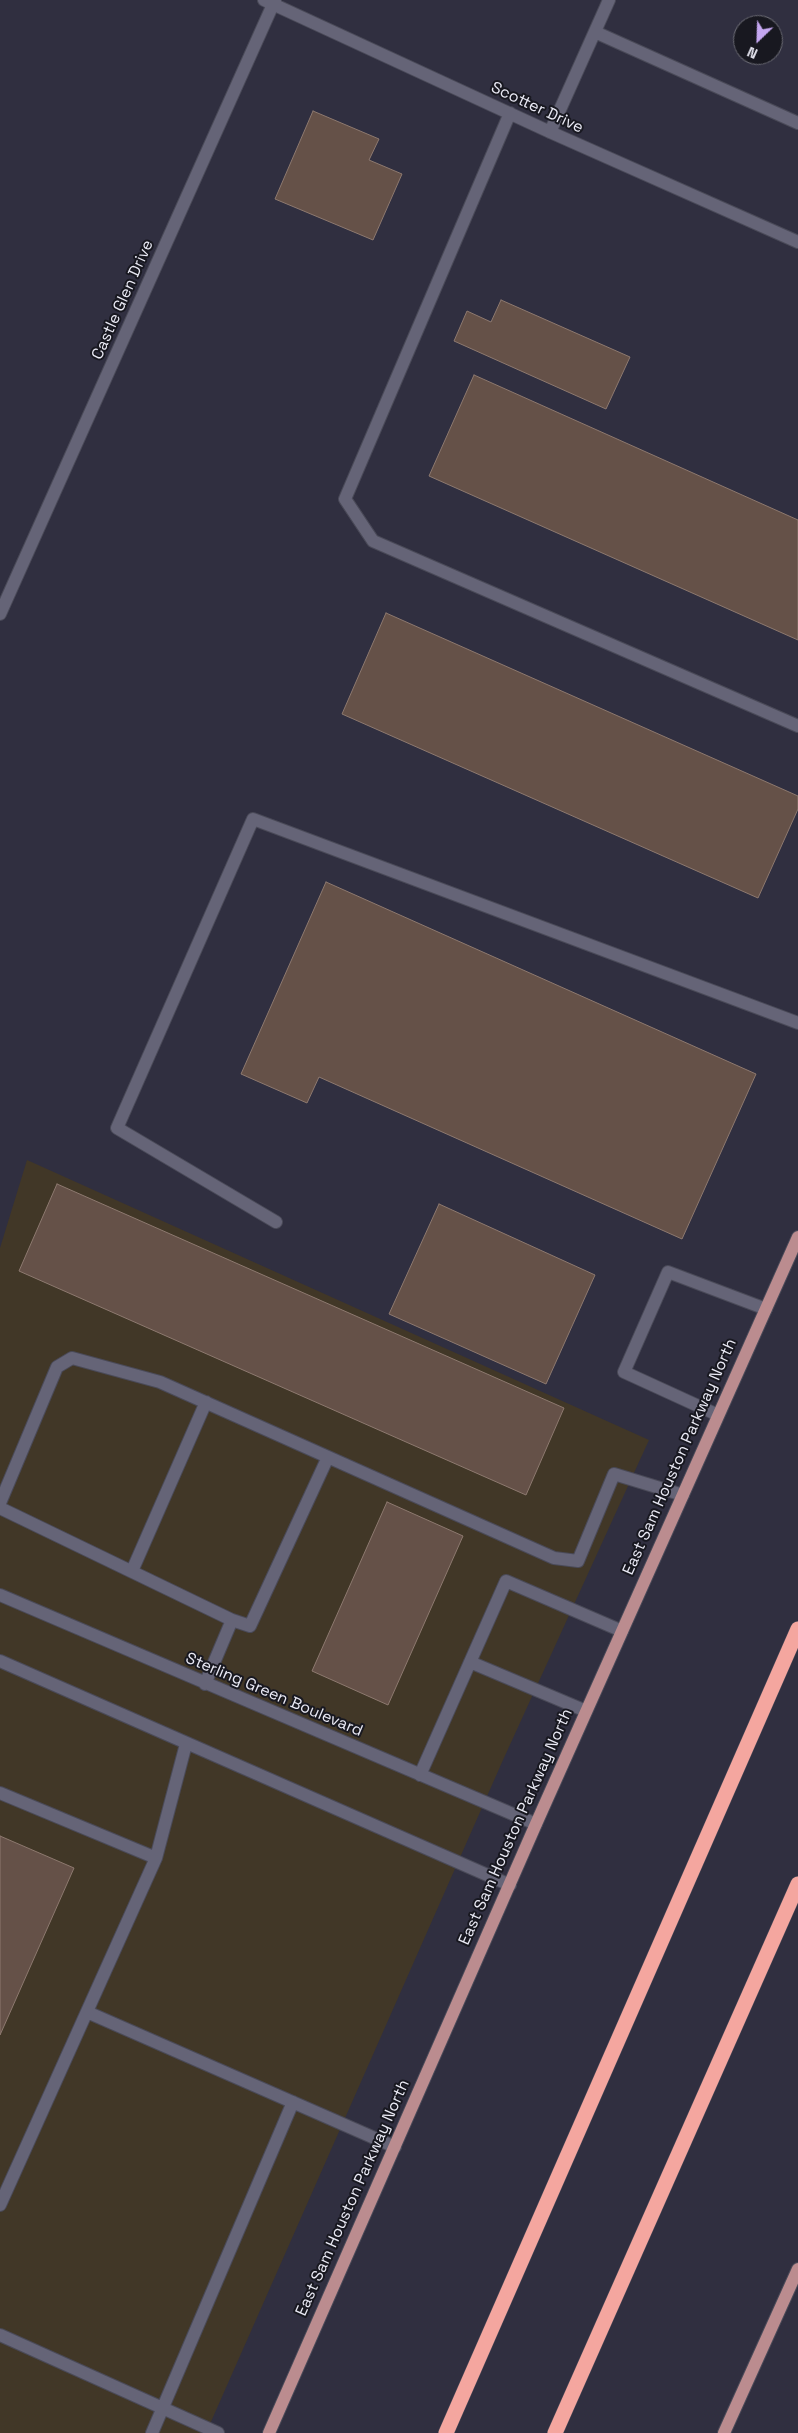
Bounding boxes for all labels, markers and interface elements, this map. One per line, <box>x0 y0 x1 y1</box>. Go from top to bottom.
north arrow <box>733 15 783 65</box>
text: N <box>744 43 760 63</box>
street label: Scotter Drive <box>488 78 586 138</box>
street label: Castle Glen Drive <box>88 237 158 363</box>
street label: East Sam Houston Parkway North <box>619 1336 741 1578</box>
street label: Sterling Green Boulevard <box>183 1649 365 1741</box>
street label: East Sam Houston Parkway North <box>455 1706 577 1948</box>
street label: East Sam Houston Parkway North <box>292 2077 414 2319</box>

